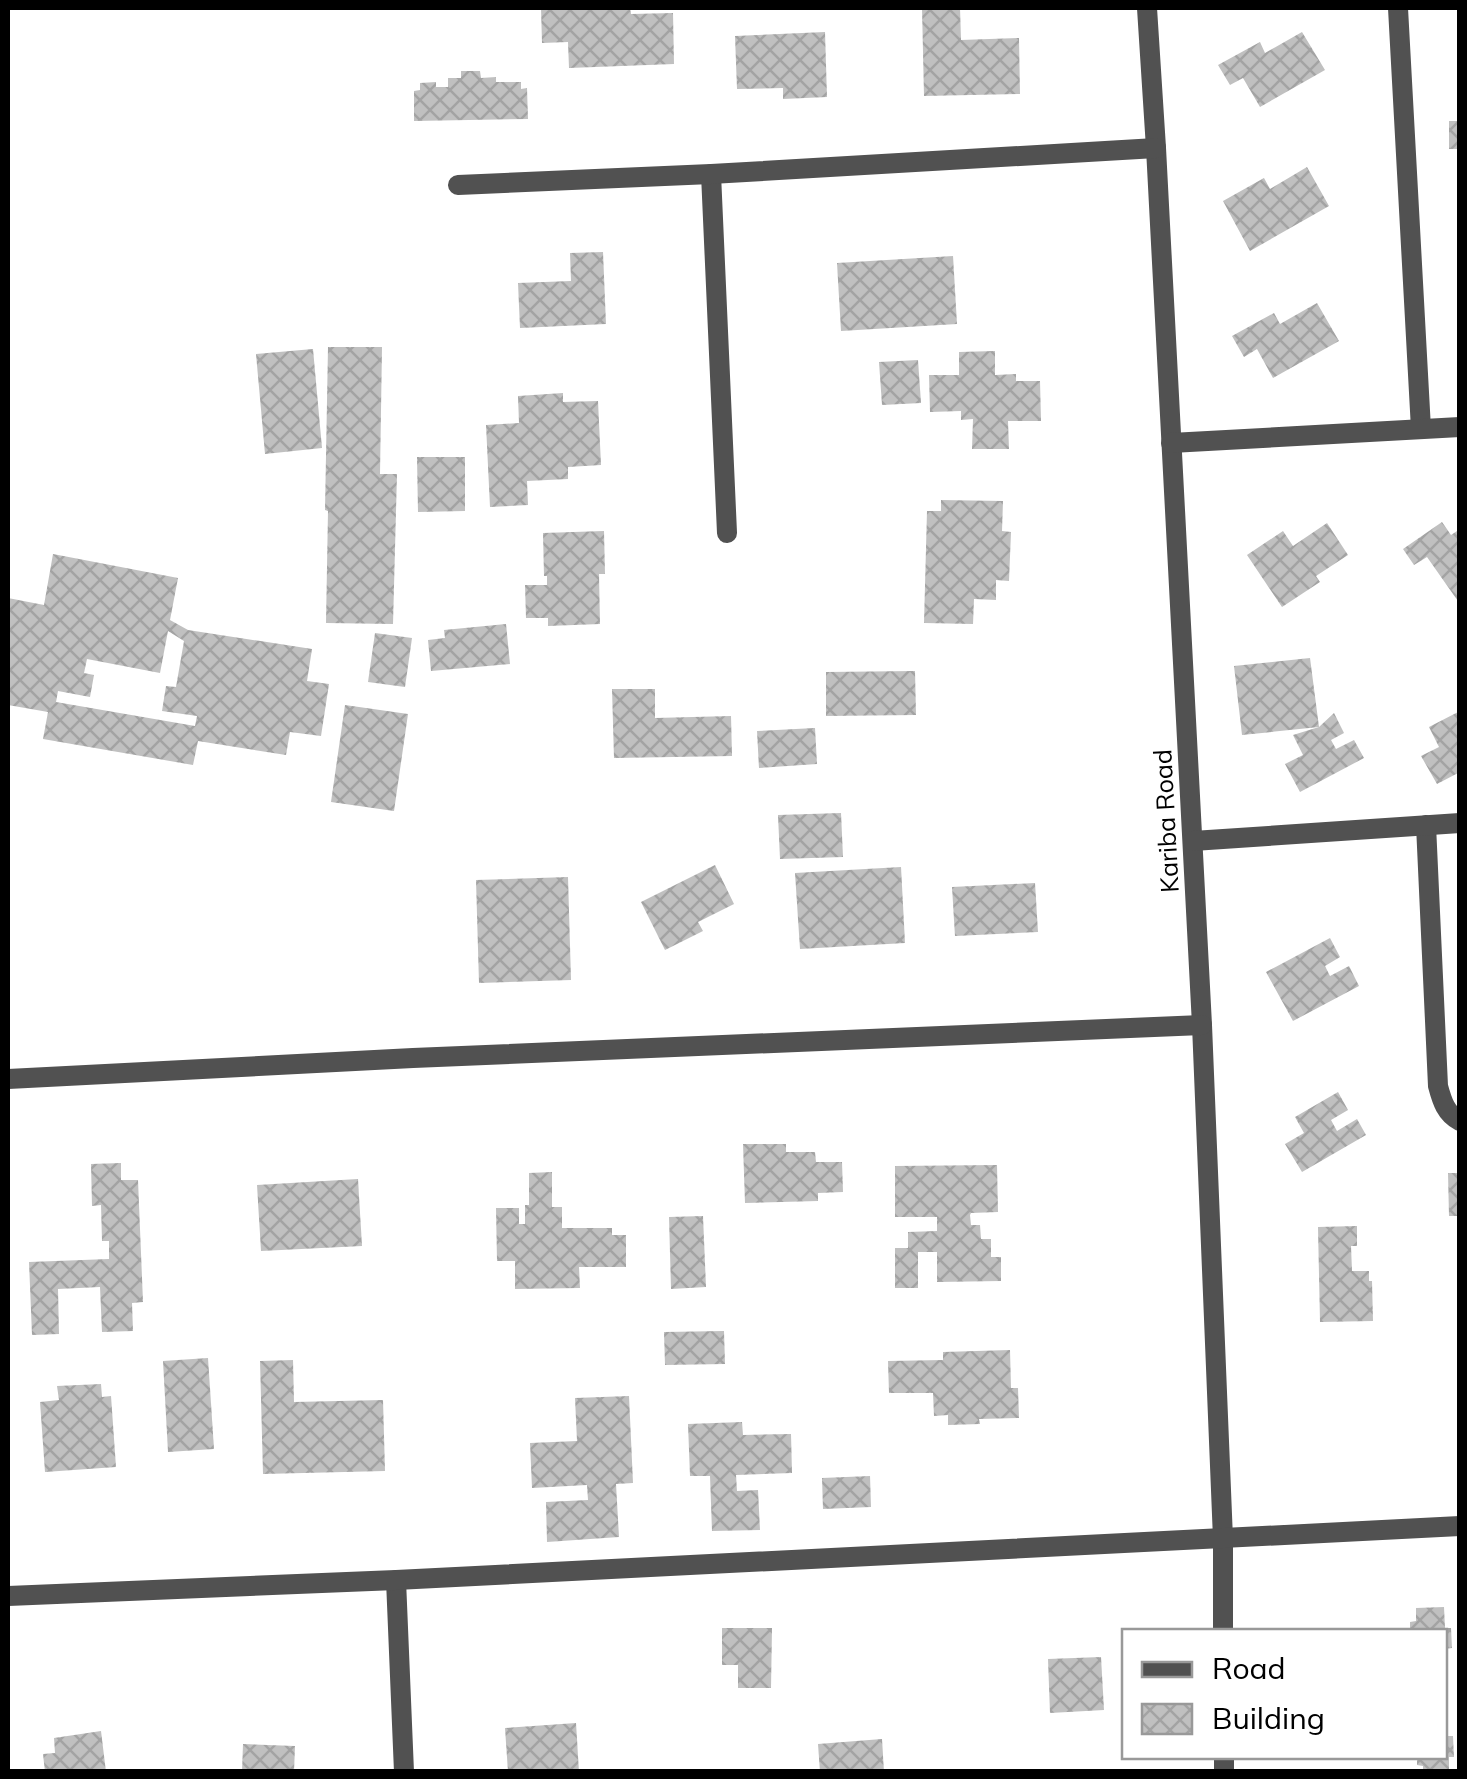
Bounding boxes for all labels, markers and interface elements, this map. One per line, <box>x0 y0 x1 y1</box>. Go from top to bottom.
street label: Kariba Road <box>1146 748 1185 894</box>
legend <box>1122 1629 1447 1759</box>
text: Road <box>1212 1649 1286 1687</box>
text: Building <box>1212 1699 1325 1737</box>

